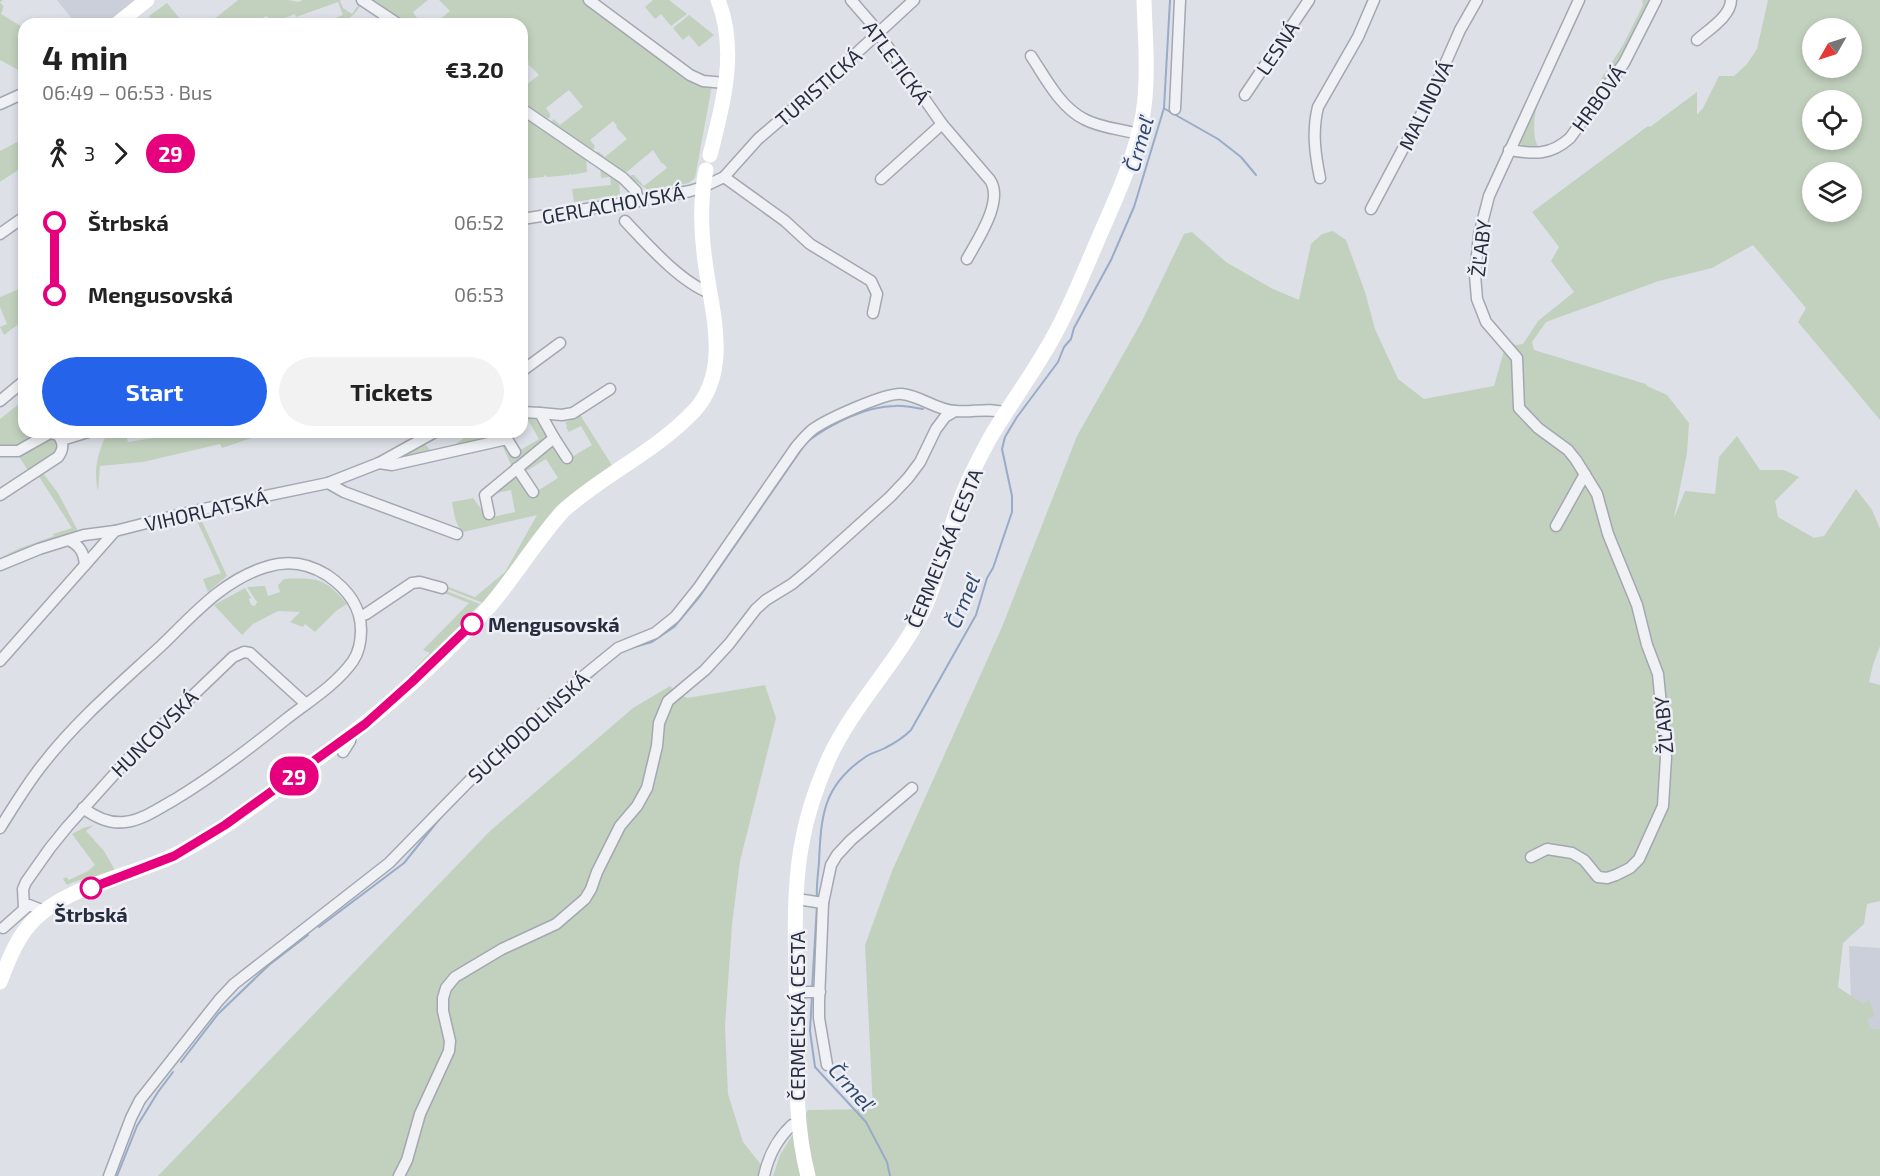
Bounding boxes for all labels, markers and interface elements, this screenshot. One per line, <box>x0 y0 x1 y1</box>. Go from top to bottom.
street label: ATLETICKÁ <box>859 16 936 109</box>
street label: LESNÁ <box>1250 16 1304 79</box>
north arrow <box>1802 18 1862 78</box>
map controls <box>1802 18 1862 222</box>
text: 4 min <box>42 37 128 77</box>
street label: TURISTICKÁ <box>770 43 866 131</box>
text: €3.20 <box>445 56 504 82</box>
street label: MALINOVÁ <box>1393 56 1457 154</box>
street label: HRBOVÁ <box>1566 60 1630 136</box>
text: 06:49 – 06:53 · Bus <box>42 80 212 104</box>
button: locate <box>1802 90 1862 150</box>
water label: Črmeľ <box>1118 112 1158 174</box>
icon: walk <box>42 137 75 170</box>
icon: forward <box>104 137 137 170</box>
text: 3 <box>84 141 95 165</box>
text: 29 <box>158 141 183 166</box>
button: layers <box>1802 162 1862 222</box>
street label: GERLACHOVSKÁ <box>540 180 687 228</box>
text: Štrbská <box>88 209 169 235</box>
text: 06:52 <box>454 210 504 234</box>
street label: ŽĽABY <box>1465 217 1495 278</box>
text: Mengusovská <box>88 281 233 307</box>
text: 06:53 <box>454 282 504 306</box>
button: Start <box>42 357 267 426</box>
button: Tickets <box>279 357 504 426</box>
street label: ČERMEĽSKÁ CESTA <box>901 464 987 631</box>
street label: VIHORLATSKÁ <box>142 484 270 536</box>
water label: Črmeľ <box>940 569 985 632</box>
place label: Mengusovská <box>488 612 620 636</box>
marker: Mengusovská <box>461 613 483 635</box>
street label: SUCHODOLINSKÁ <box>463 666 594 788</box>
street label: HUNCOVSKÁ <box>106 684 203 781</box>
street label: ŽĽABY <box>1648 695 1677 755</box>
line badge: 29 <box>267 756 321 796</box>
text: 29 <box>282 764 306 789</box>
marker: Štrbská <box>80 877 102 899</box>
place label: Štrbská <box>54 902 128 926</box>
street label: ČERMEĽSKÁ CESTA <box>785 930 809 1101</box>
water label: Črmeľ <box>824 1057 881 1117</box>

